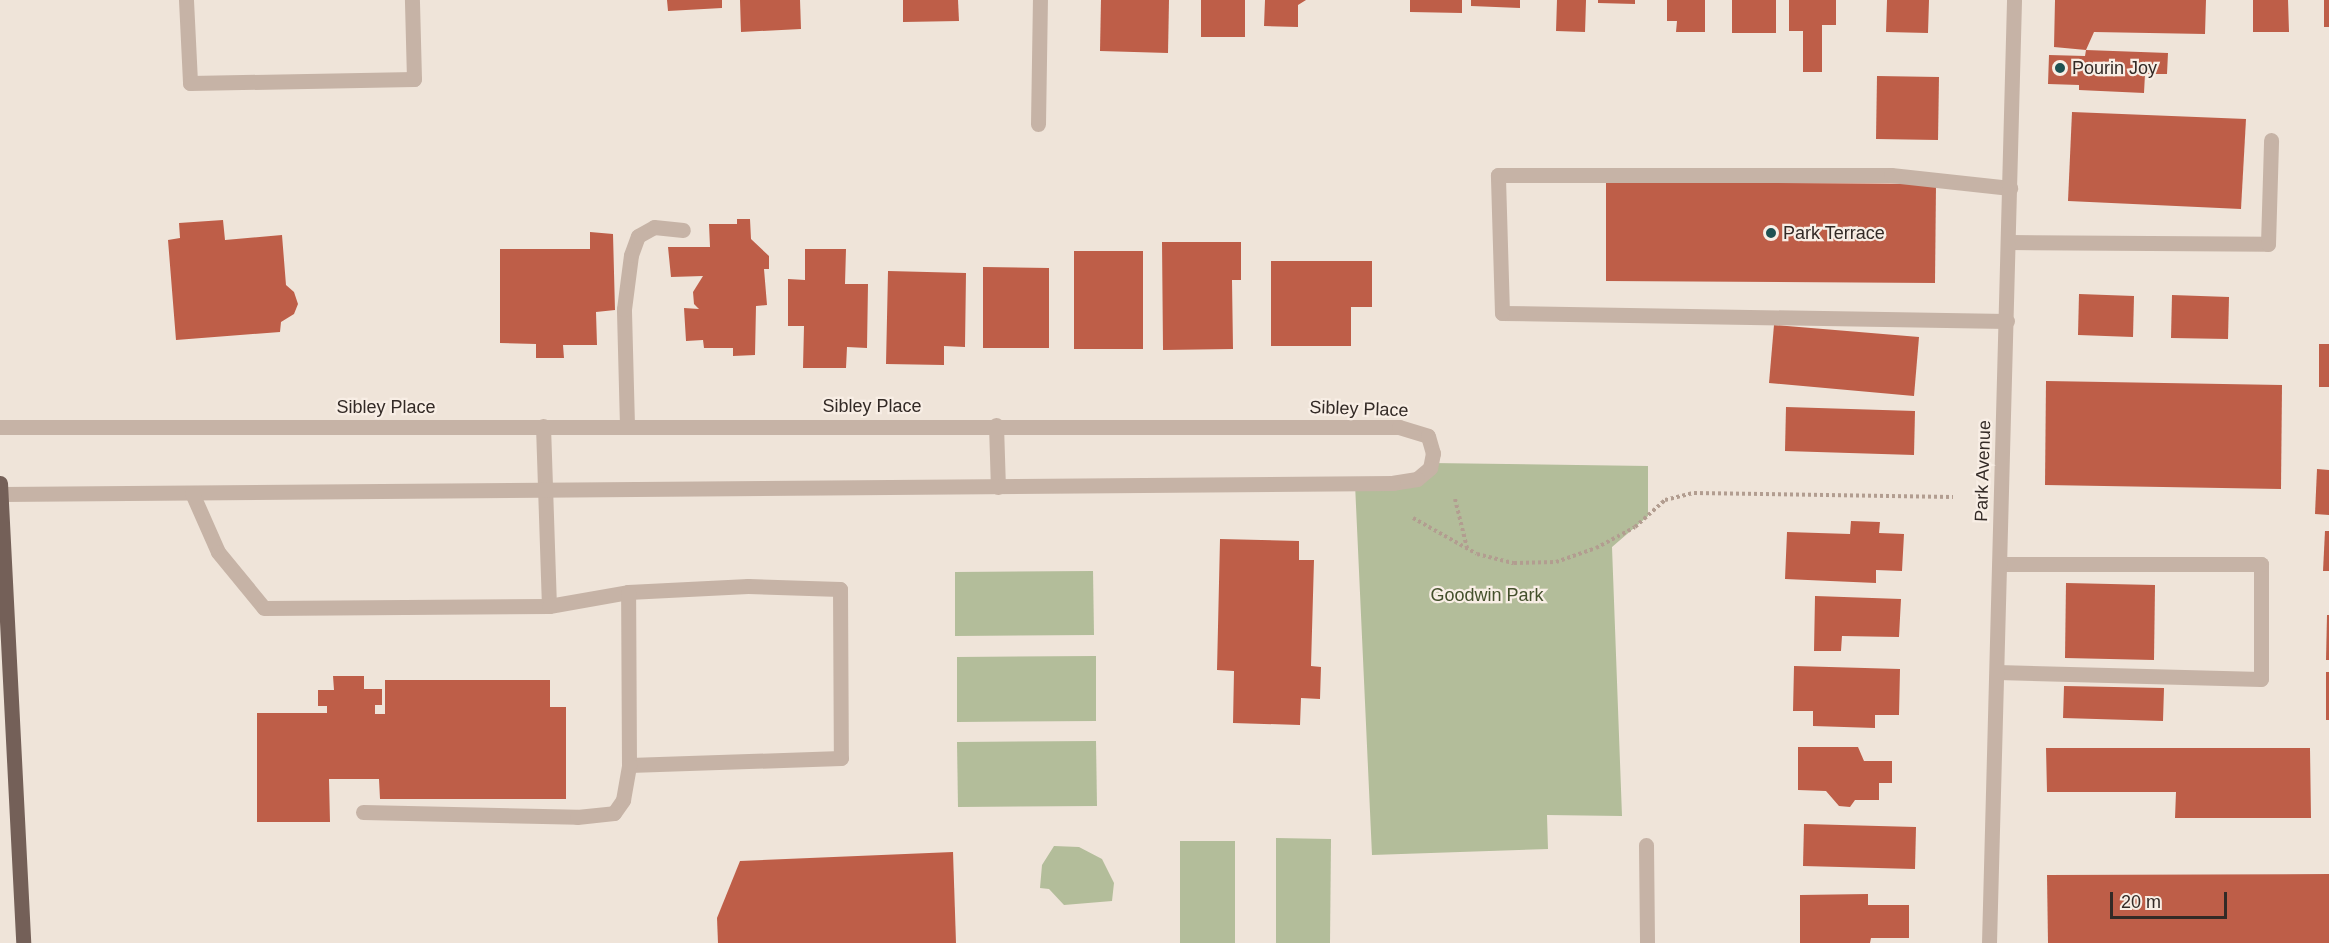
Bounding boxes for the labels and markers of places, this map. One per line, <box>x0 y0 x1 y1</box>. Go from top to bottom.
place label: Pourin Joy <box>2072 57 2157 79</box>
marker: Pourin Joy <box>2053 61 2067 75</box>
place label: Park Terrace <box>1783 222 1885 244</box>
marker: Park Terrace <box>1764 226 1778 240</box>

